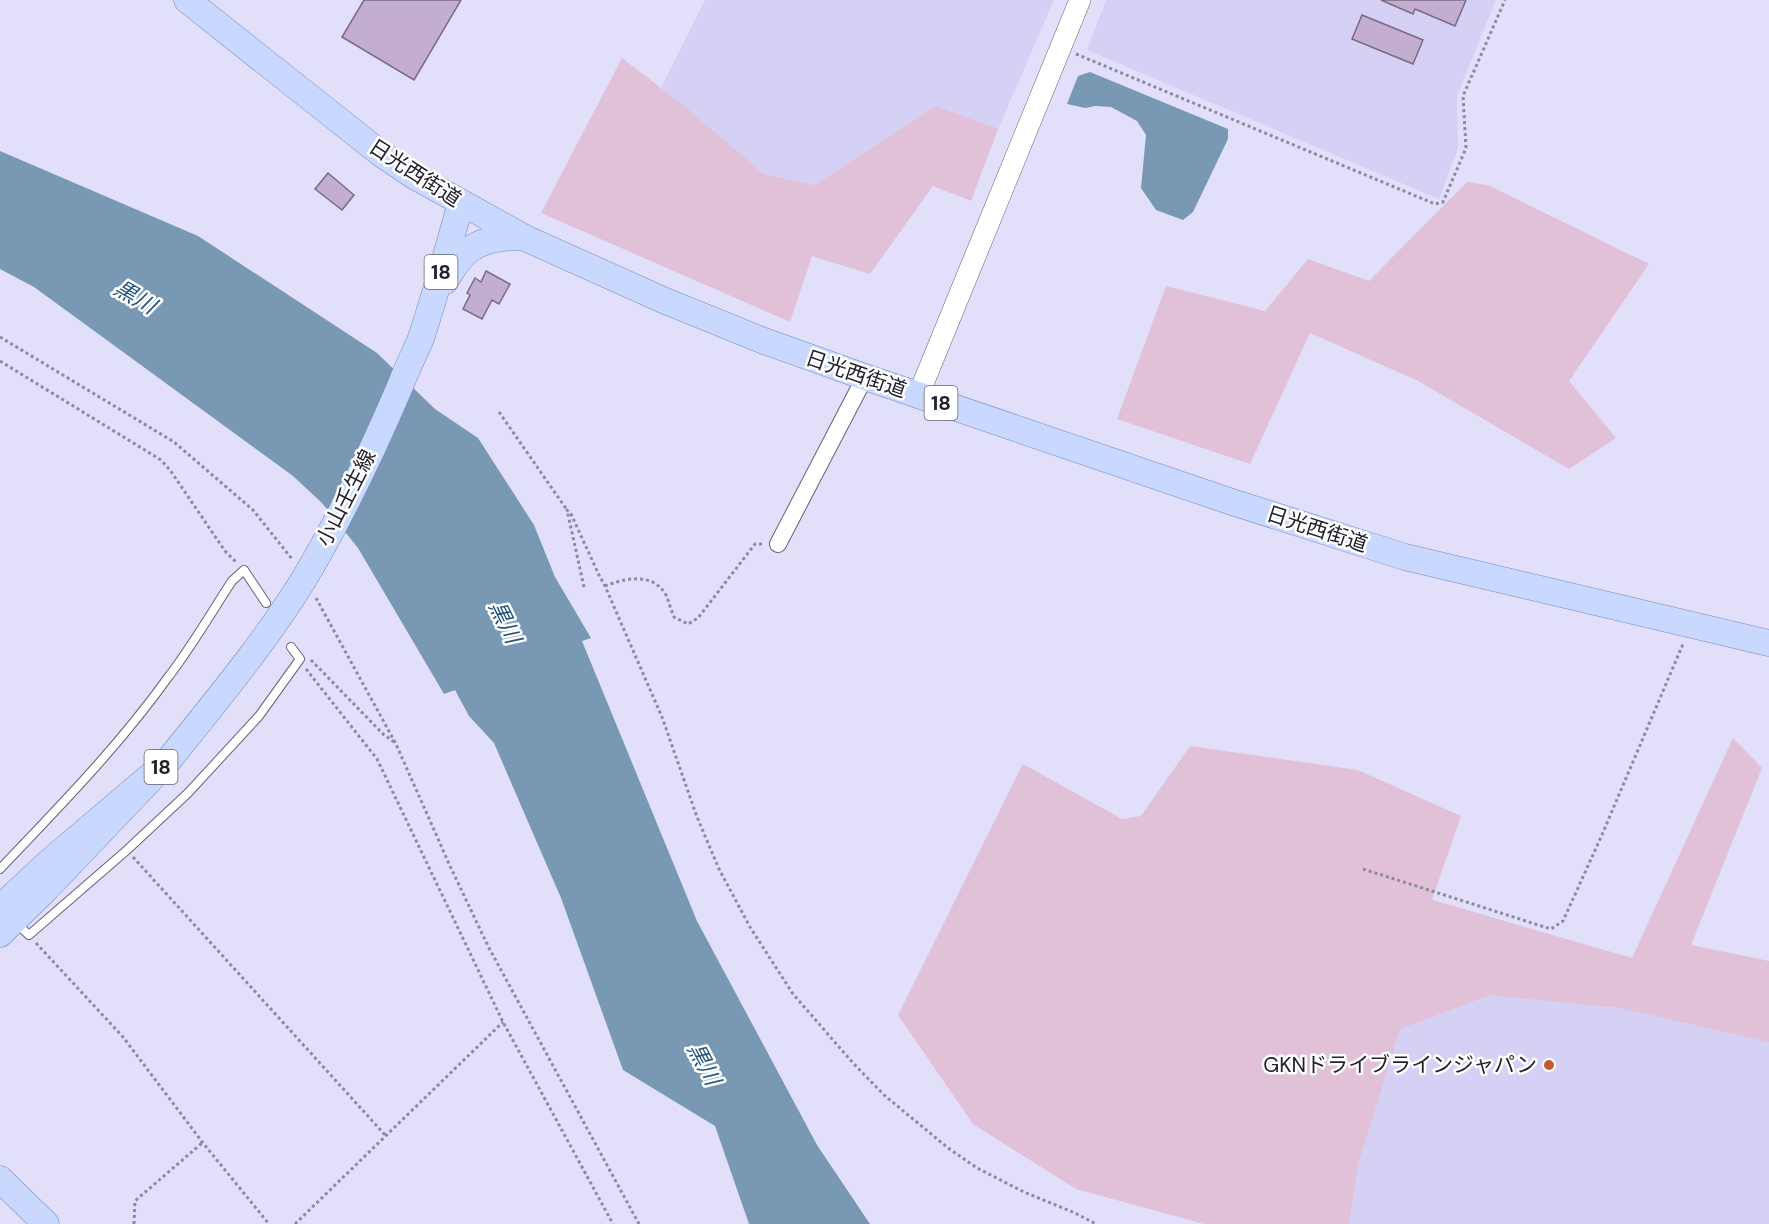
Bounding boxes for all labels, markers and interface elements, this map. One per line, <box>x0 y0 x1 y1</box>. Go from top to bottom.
street label: 日光西街道 <box>363 133 467 213</box>
road number: 18 <box>424 255 458 289</box>
water label: 黒川 <box>109 273 163 322</box>
street label: 日光西街道 <box>802 344 910 404</box>
road number: 18 <box>924 386 958 420</box>
street label: 小山壬生線 <box>310 445 382 551</box>
street label: 日光西街道 <box>1263 499 1371 559</box>
water label: 黒川 <box>482 596 529 650</box>
road number: 18 <box>144 750 178 784</box>
water label: 黒川 <box>681 1038 728 1092</box>
place label: GKNドライブラインジャパン <box>1263 1051 1537 1079</box>
marker: GKNドライブラインジャパン <box>1542 1058 1556 1072</box>

